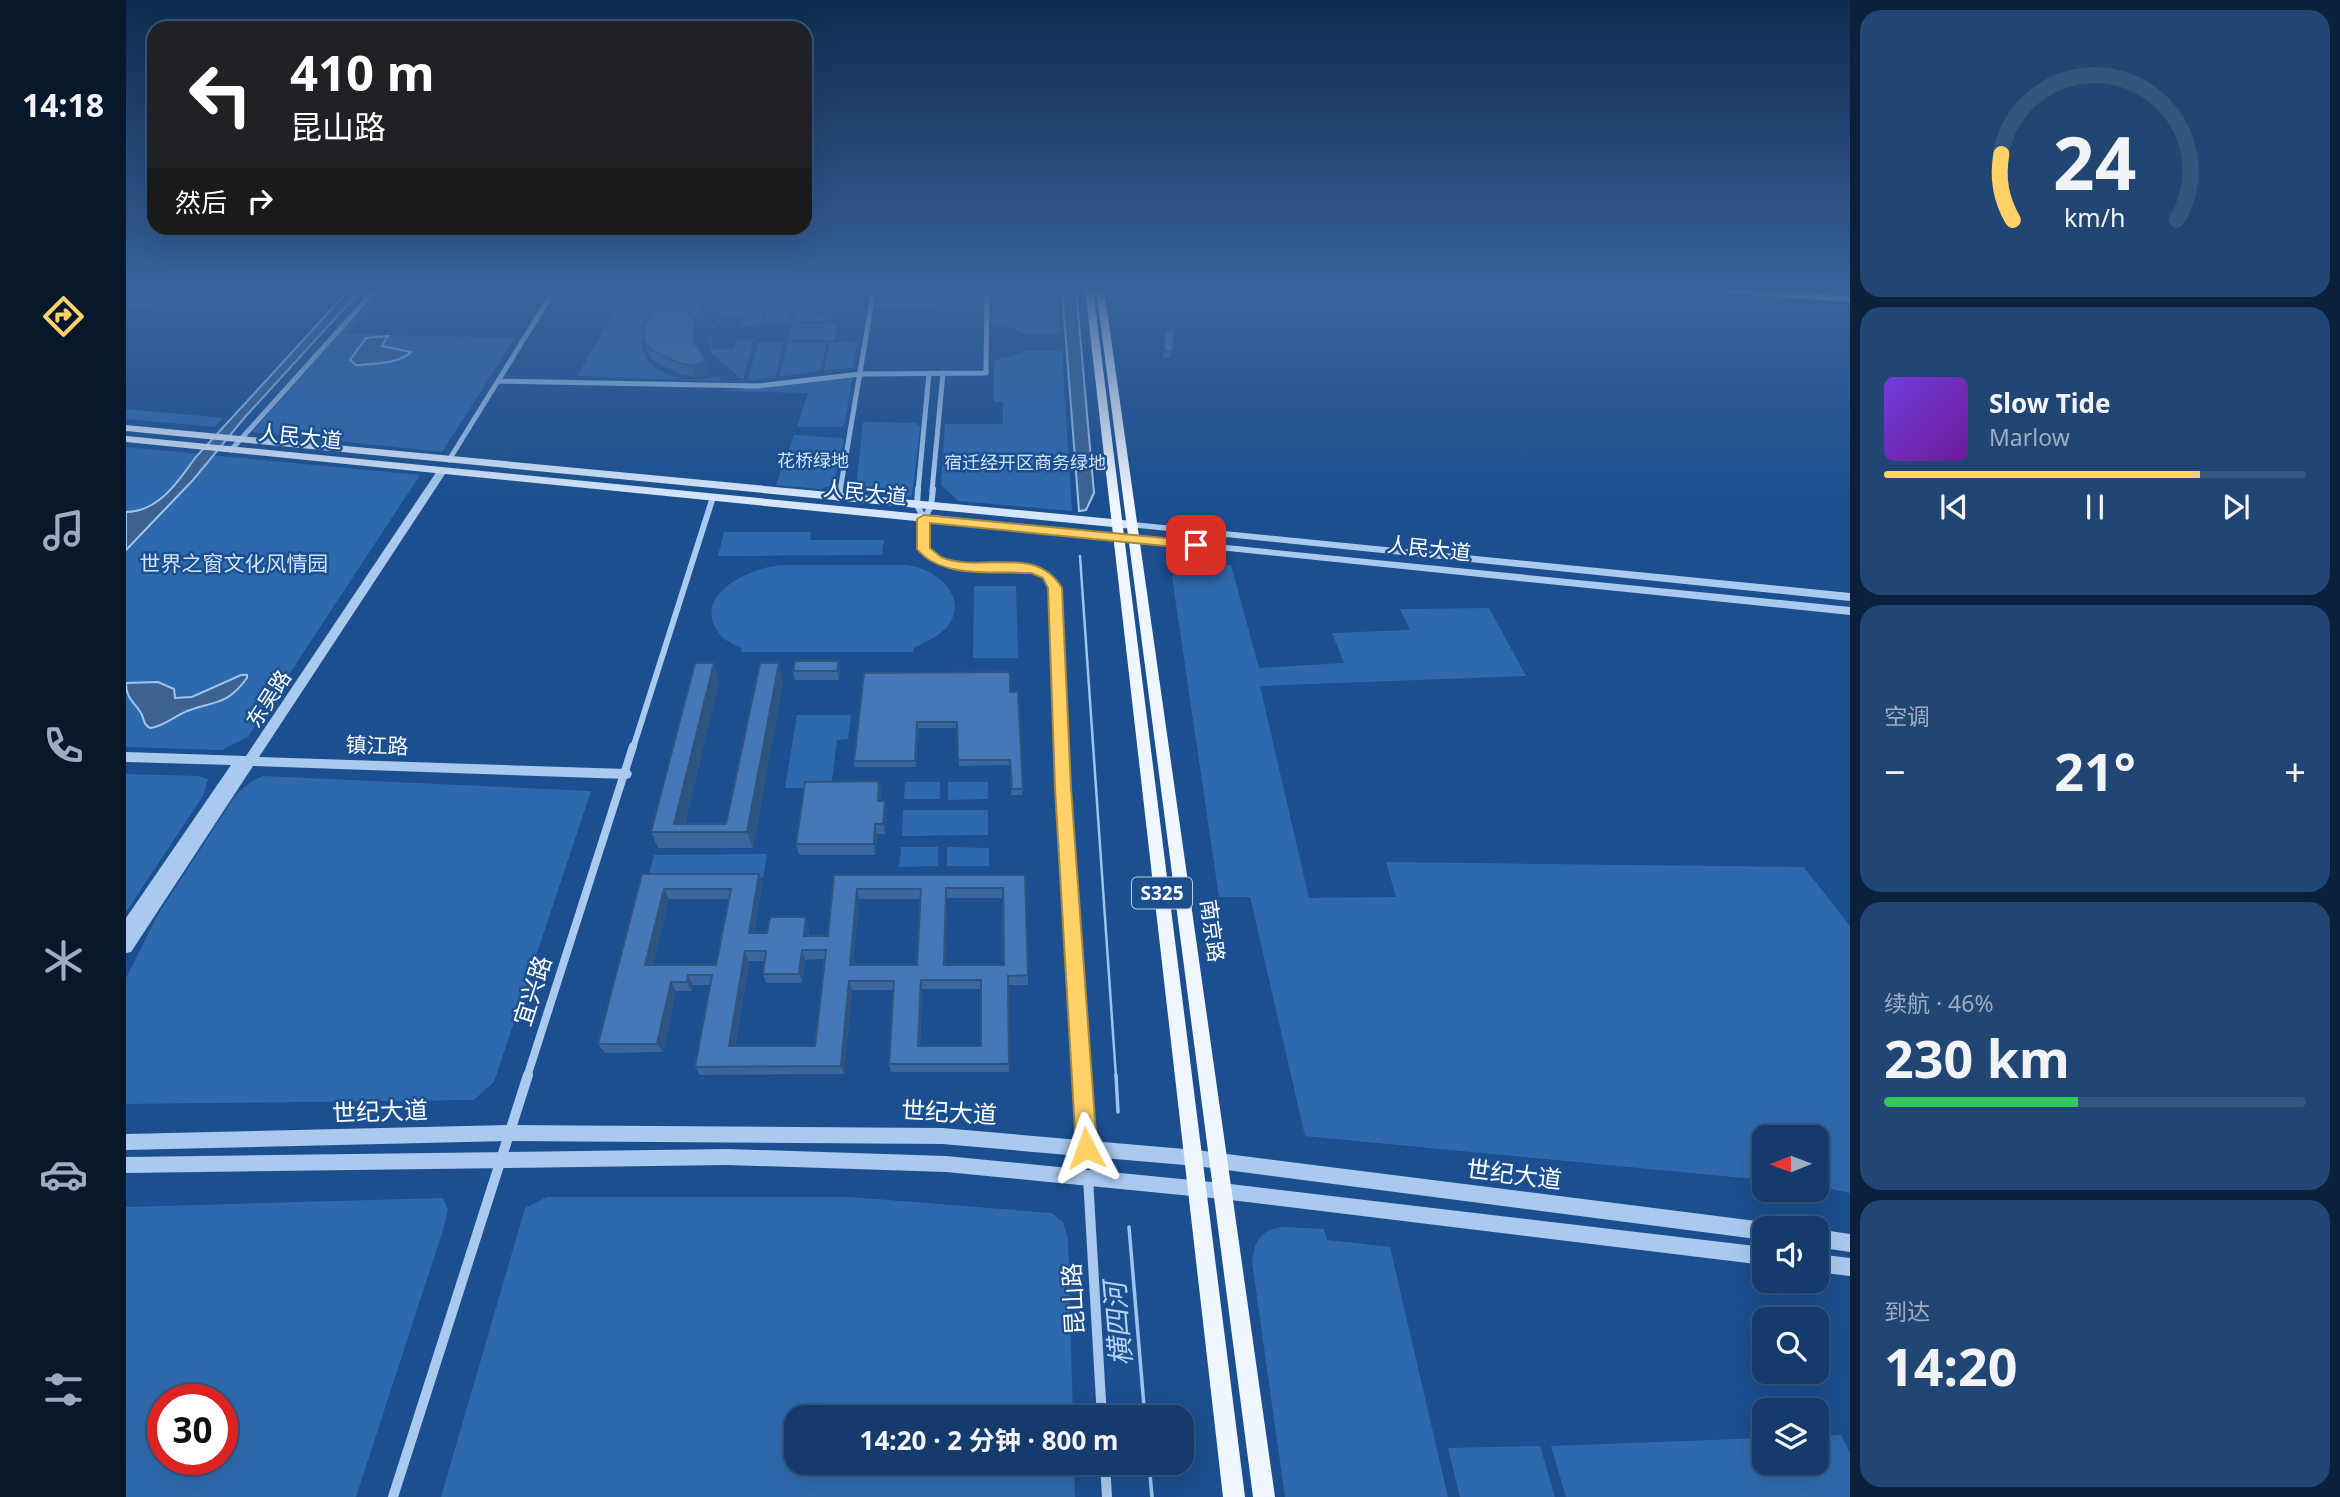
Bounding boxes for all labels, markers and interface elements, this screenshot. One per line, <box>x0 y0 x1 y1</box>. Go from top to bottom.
text: 410 m <box>290 39 435 105</box>
icon: left <box>175 49 266 140</box>
text: 14:18 <box>22 83 104 126</box>
text: 昆山路 <box>290 105 386 148</box>
text: 24 <box>2053 112 2137 211</box>
icon: right <box>241 182 279 220</box>
text: 然后 <box>175 184 227 220</box>
text: km/h <box>2064 200 2126 234</box>
icon: directions <box>39 292 88 341</box>
text: Slow Tide <box>1989 385 2111 421</box>
street label: 人民大道 <box>257 418 343 454</box>
text: Marlow <box>1989 421 2070 453</box>
park label: 花桥绿地 <box>777 448 849 472</box>
park label: 宿迁经开区商务绿地 <box>944 450 1106 474</box>
street label: 人民大道 <box>822 474 908 510</box>
icon: previous <box>1935 488 1973 526</box>
icon: pause <box>2076 488 2114 526</box>
icon: next <box>2217 488 2255 526</box>
icon: music <box>39 506 88 555</box>
pin <box>1166 515 1226 575</box>
icon: arrive <box>1177 526 1215 564</box>
street label: 人民大道 <box>1386 530 1472 566</box>
park label: 世界之窗文化风情园 <box>140 549 329 577</box>
street label: 东吴路 <box>239 664 297 732</box>
text: 空调 <box>1884 700 1930 732</box>
icon: phone <box>39 721 88 770</box>
street label: 镇江路 <box>345 730 409 760</box>
text: 21° <box>2054 735 2136 806</box>
text: − <box>1884 745 1906 797</box>
text: + <box>2284 745 2306 797</box>
road number: S325 <box>1132 878 1192 908</box>
street label: 南京路 <box>1195 898 1231 964</box>
icon: climate <box>39 936 88 985</box>
street label: 宜兴路 <box>505 951 558 1030</box>
text: 续航 · 46% <box>1884 987 1994 1019</box>
text: 230 km <box>1884 1022 2070 1093</box>
street label: 世纪大道 <box>331 1092 428 1129</box>
street label: 世纪大道 <box>900 1093 998 1130</box>
position arrow <box>1049 1111 1123 1185</box>
north arrow <box>1752 1125 1829 1202</box>
map controls <box>1752 1125 1829 1475</box>
icon: car <box>39 1150 88 1199</box>
street label: 世纪大道 <box>1465 1151 1564 1196</box>
button: sound <box>1752 1216 1829 1293</box>
street label: 昆山路 <box>1054 1262 1091 1336</box>
water label: 横四河 <box>1094 1276 1140 1368</box>
text: 到达 <box>1884 1295 1930 1327</box>
button: search <box>1752 1307 1829 1384</box>
text: 14:20 <box>1884 1330 2018 1401</box>
icon: filters <box>39 1365 88 1414</box>
speed limit sign: 30 <box>147 1384 238 1475</box>
button: layers <box>1752 1398 1829 1475</box>
text: 14:20 · 2 分钟 · 800 m <box>860 1422 1118 1458</box>

